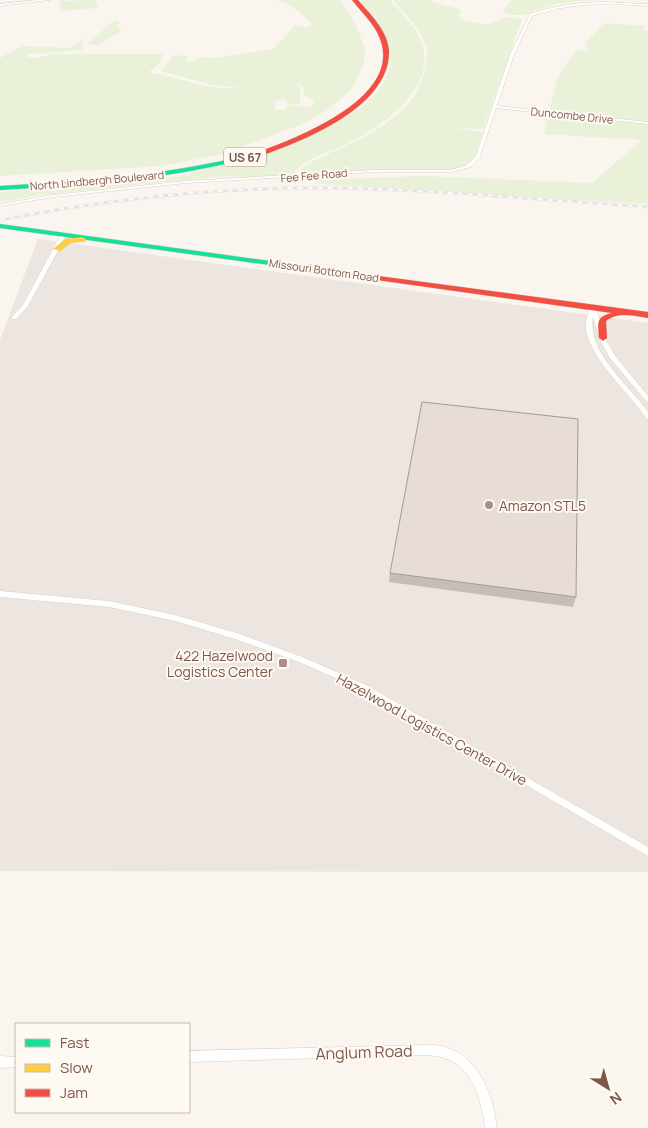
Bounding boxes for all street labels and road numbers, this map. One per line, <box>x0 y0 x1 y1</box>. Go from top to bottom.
street label: Duncombe Drive <box>530 103 615 127</box>
road number: US 67 <box>224 148 266 166</box>
street label: Fee Fee Road <box>280 165 348 185</box>
street label: North Lindbergh Boulevard <box>29 167 165 193</box>
street label: Missouri Bottom Road <box>268 255 380 285</box>
street label: Hazelwood Logistics Center Drive <box>333 669 531 789</box>
street label: Anglum Road <box>315 1039 413 1065</box>

